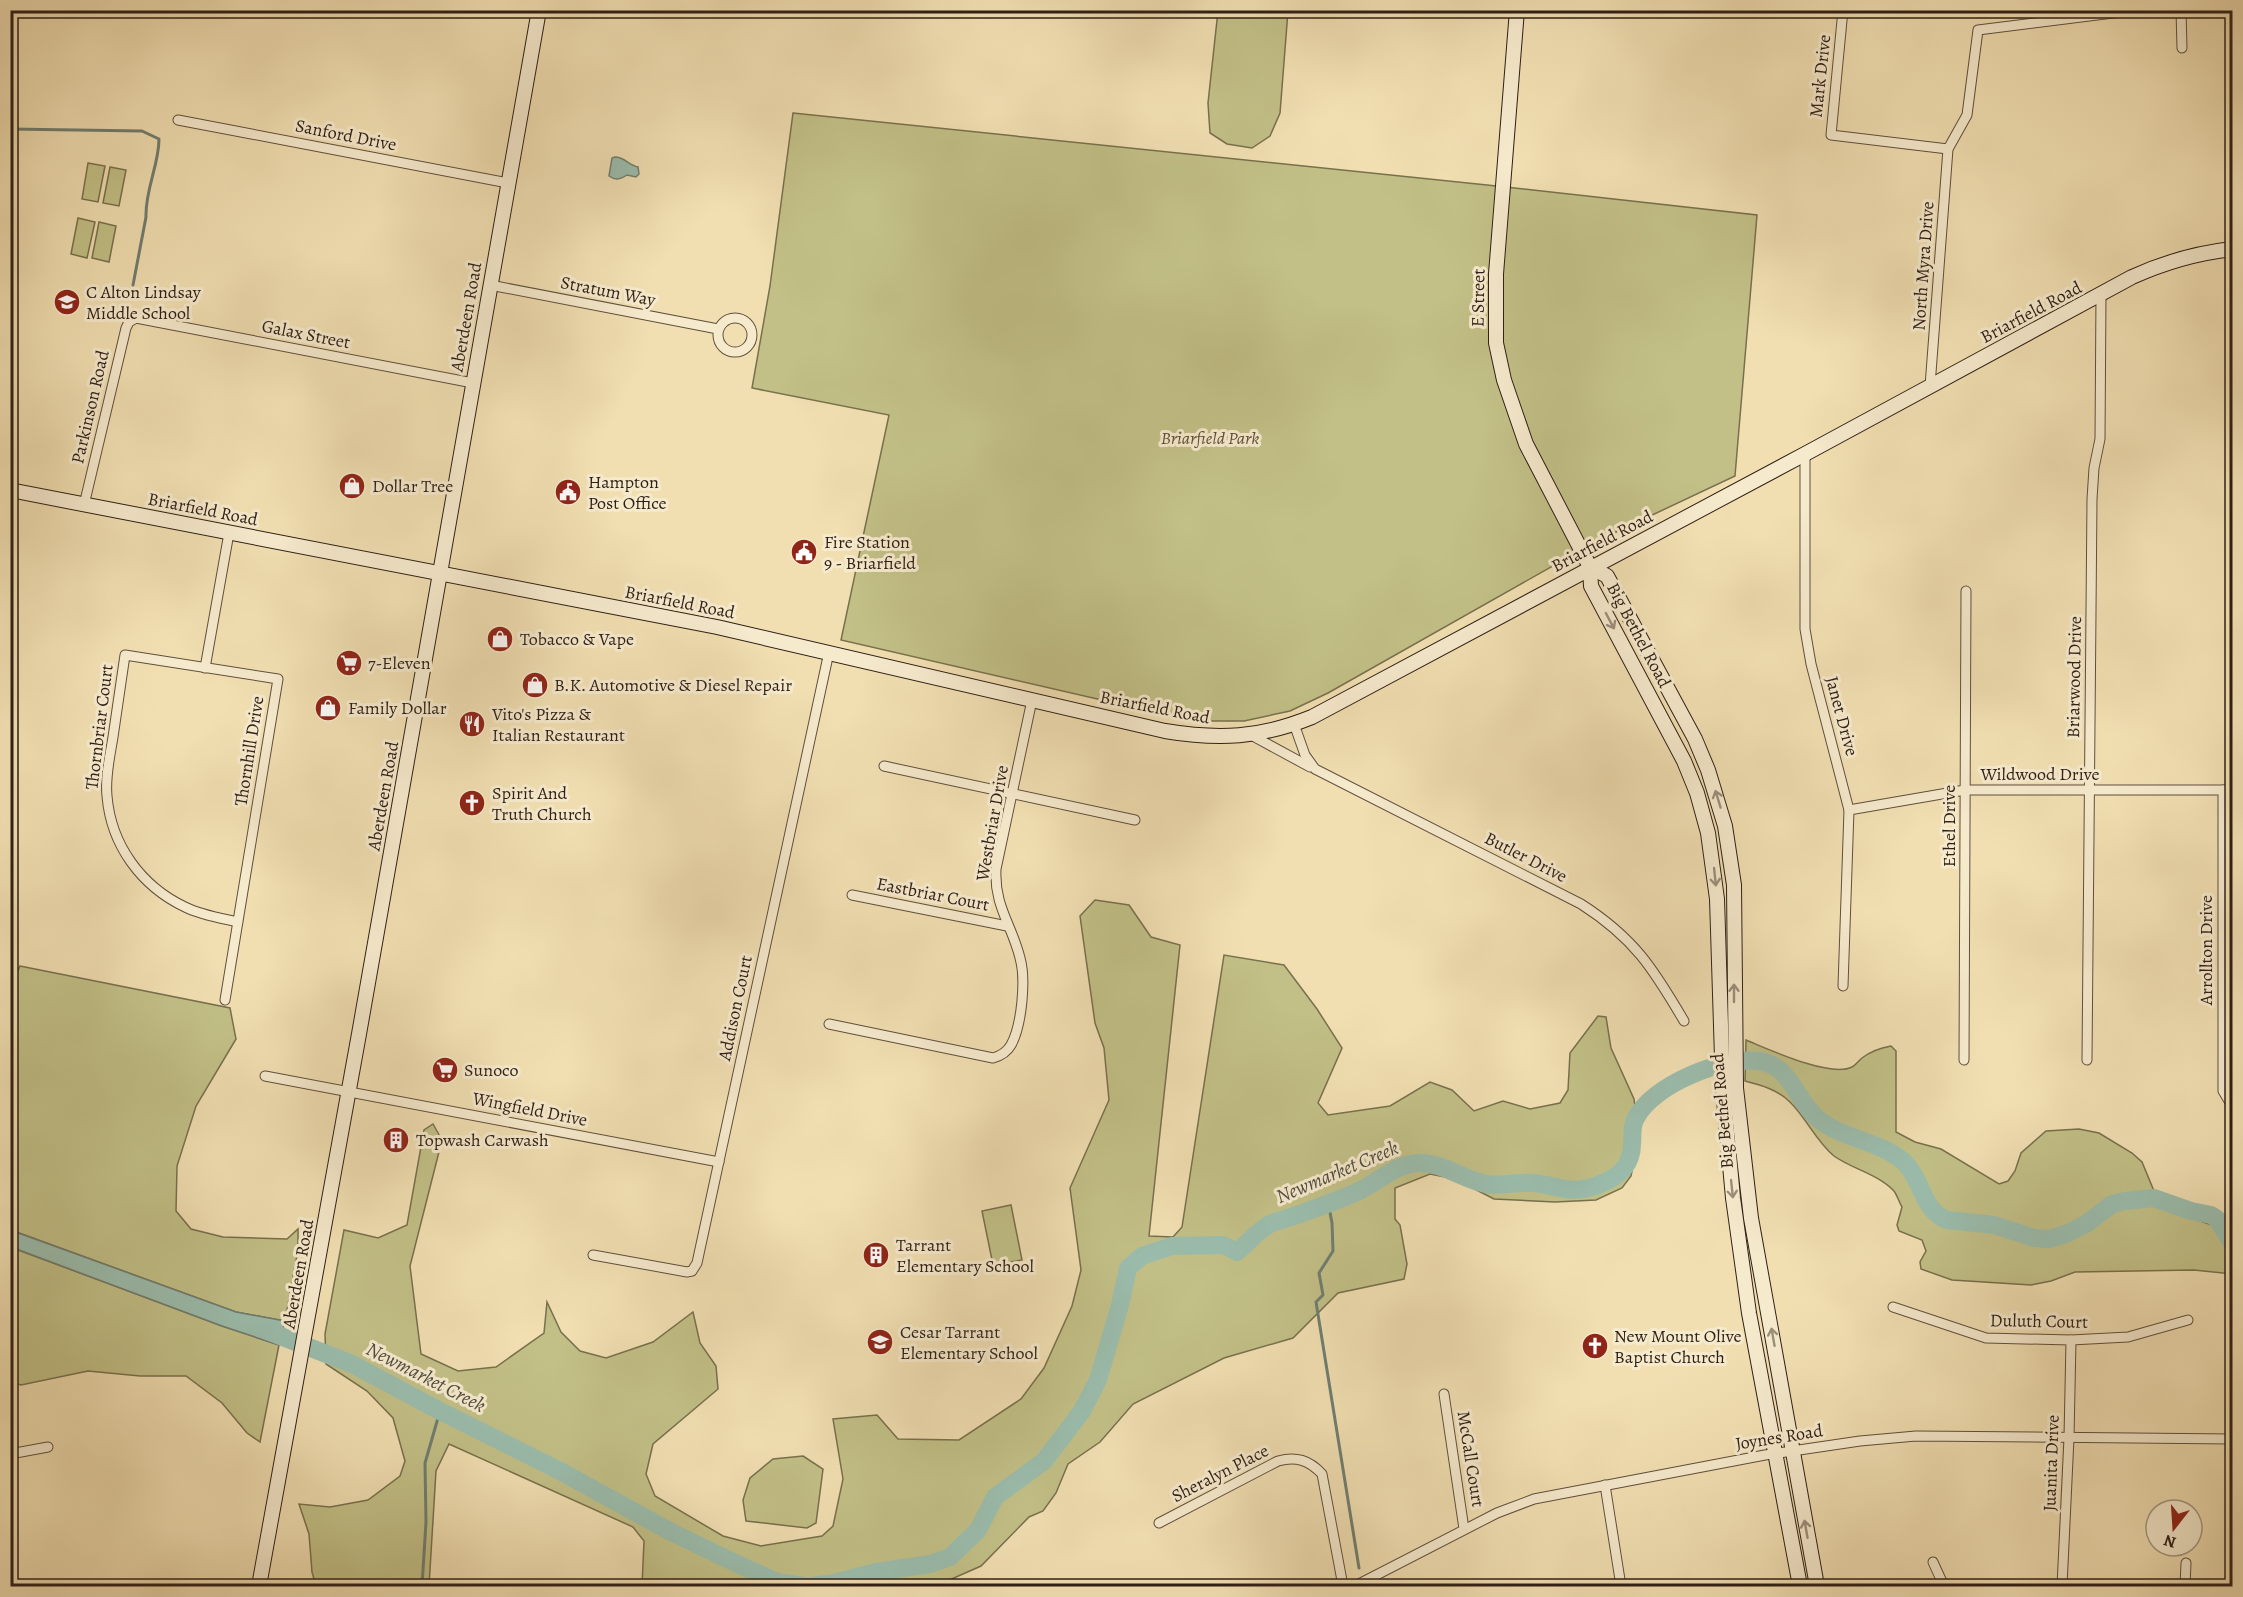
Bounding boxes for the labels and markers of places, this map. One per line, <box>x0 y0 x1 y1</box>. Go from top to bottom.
place label: C Alton Lindsay Middle School <box>86 280 202 325</box>
school or university icon: C Alton Lindsay Middle School <box>52 287 82 317</box>
place label: Hampton Post Office <box>588 470 667 515</box>
shop icon: Dollar Tree <box>337 471 367 501</box>
place label: Dollar Tree <box>372 474 453 498</box>
public building icon: Hampton Post Office <box>553 477 583 507</box>
place label: Fire Station 9 - Briarfield <box>824 530 916 575</box>
public building icon: Fire Station 9 - Briarfield <box>789 537 819 567</box>
shop icon: Tobacco & Vape <box>485 624 515 654</box>
place label: Tobacco & Vape <box>520 627 634 651</box>
supermarket icon: 7-Eleven <box>334 648 364 678</box>
place label: 7-Eleven <box>368 651 431 675</box>
shop icon: B.K. Automotive & Diesel Repair <box>520 670 550 700</box>
place label: B.K. Automotive & Diesel Repair <box>554 673 792 697</box>
shop icon: Family Dollar <box>313 693 343 723</box>
place label: Family Dollar <box>348 696 447 720</box>
place label: Vito's Pizza & Italian Restaurant <box>491 702 625 747</box>
restaurant icon: Vito's Pizza & Italian Restaurant <box>457 709 487 739</box>
place label: Spirit And Truth Church <box>492 781 592 826</box>
church icon: Spirit And Truth Church <box>457 788 487 818</box>
supermarket icon: Sunoco <box>430 1055 460 1085</box>
place label: Sunoco <box>464 1058 518 1082</box>
building icon: Topwash Carwash <box>381 1125 411 1155</box>
place label: Topwash Carwash <box>416 1128 549 1152</box>
place label: Tarrant Elementary School <box>896 1233 1034 1278</box>
building icon: Tarrant Elementary School <box>861 1240 891 1270</box>
place label: Cesar Tarrant Elementary School <box>900 1320 1038 1365</box>
place label: New Mount Olive Baptist Church <box>1614 1324 1742 1369</box>
school or university icon: Cesar Tarrant Elementary School <box>865 1327 895 1357</box>
church icon: New Mount Olive Baptist Church <box>1580 1331 1610 1361</box>

